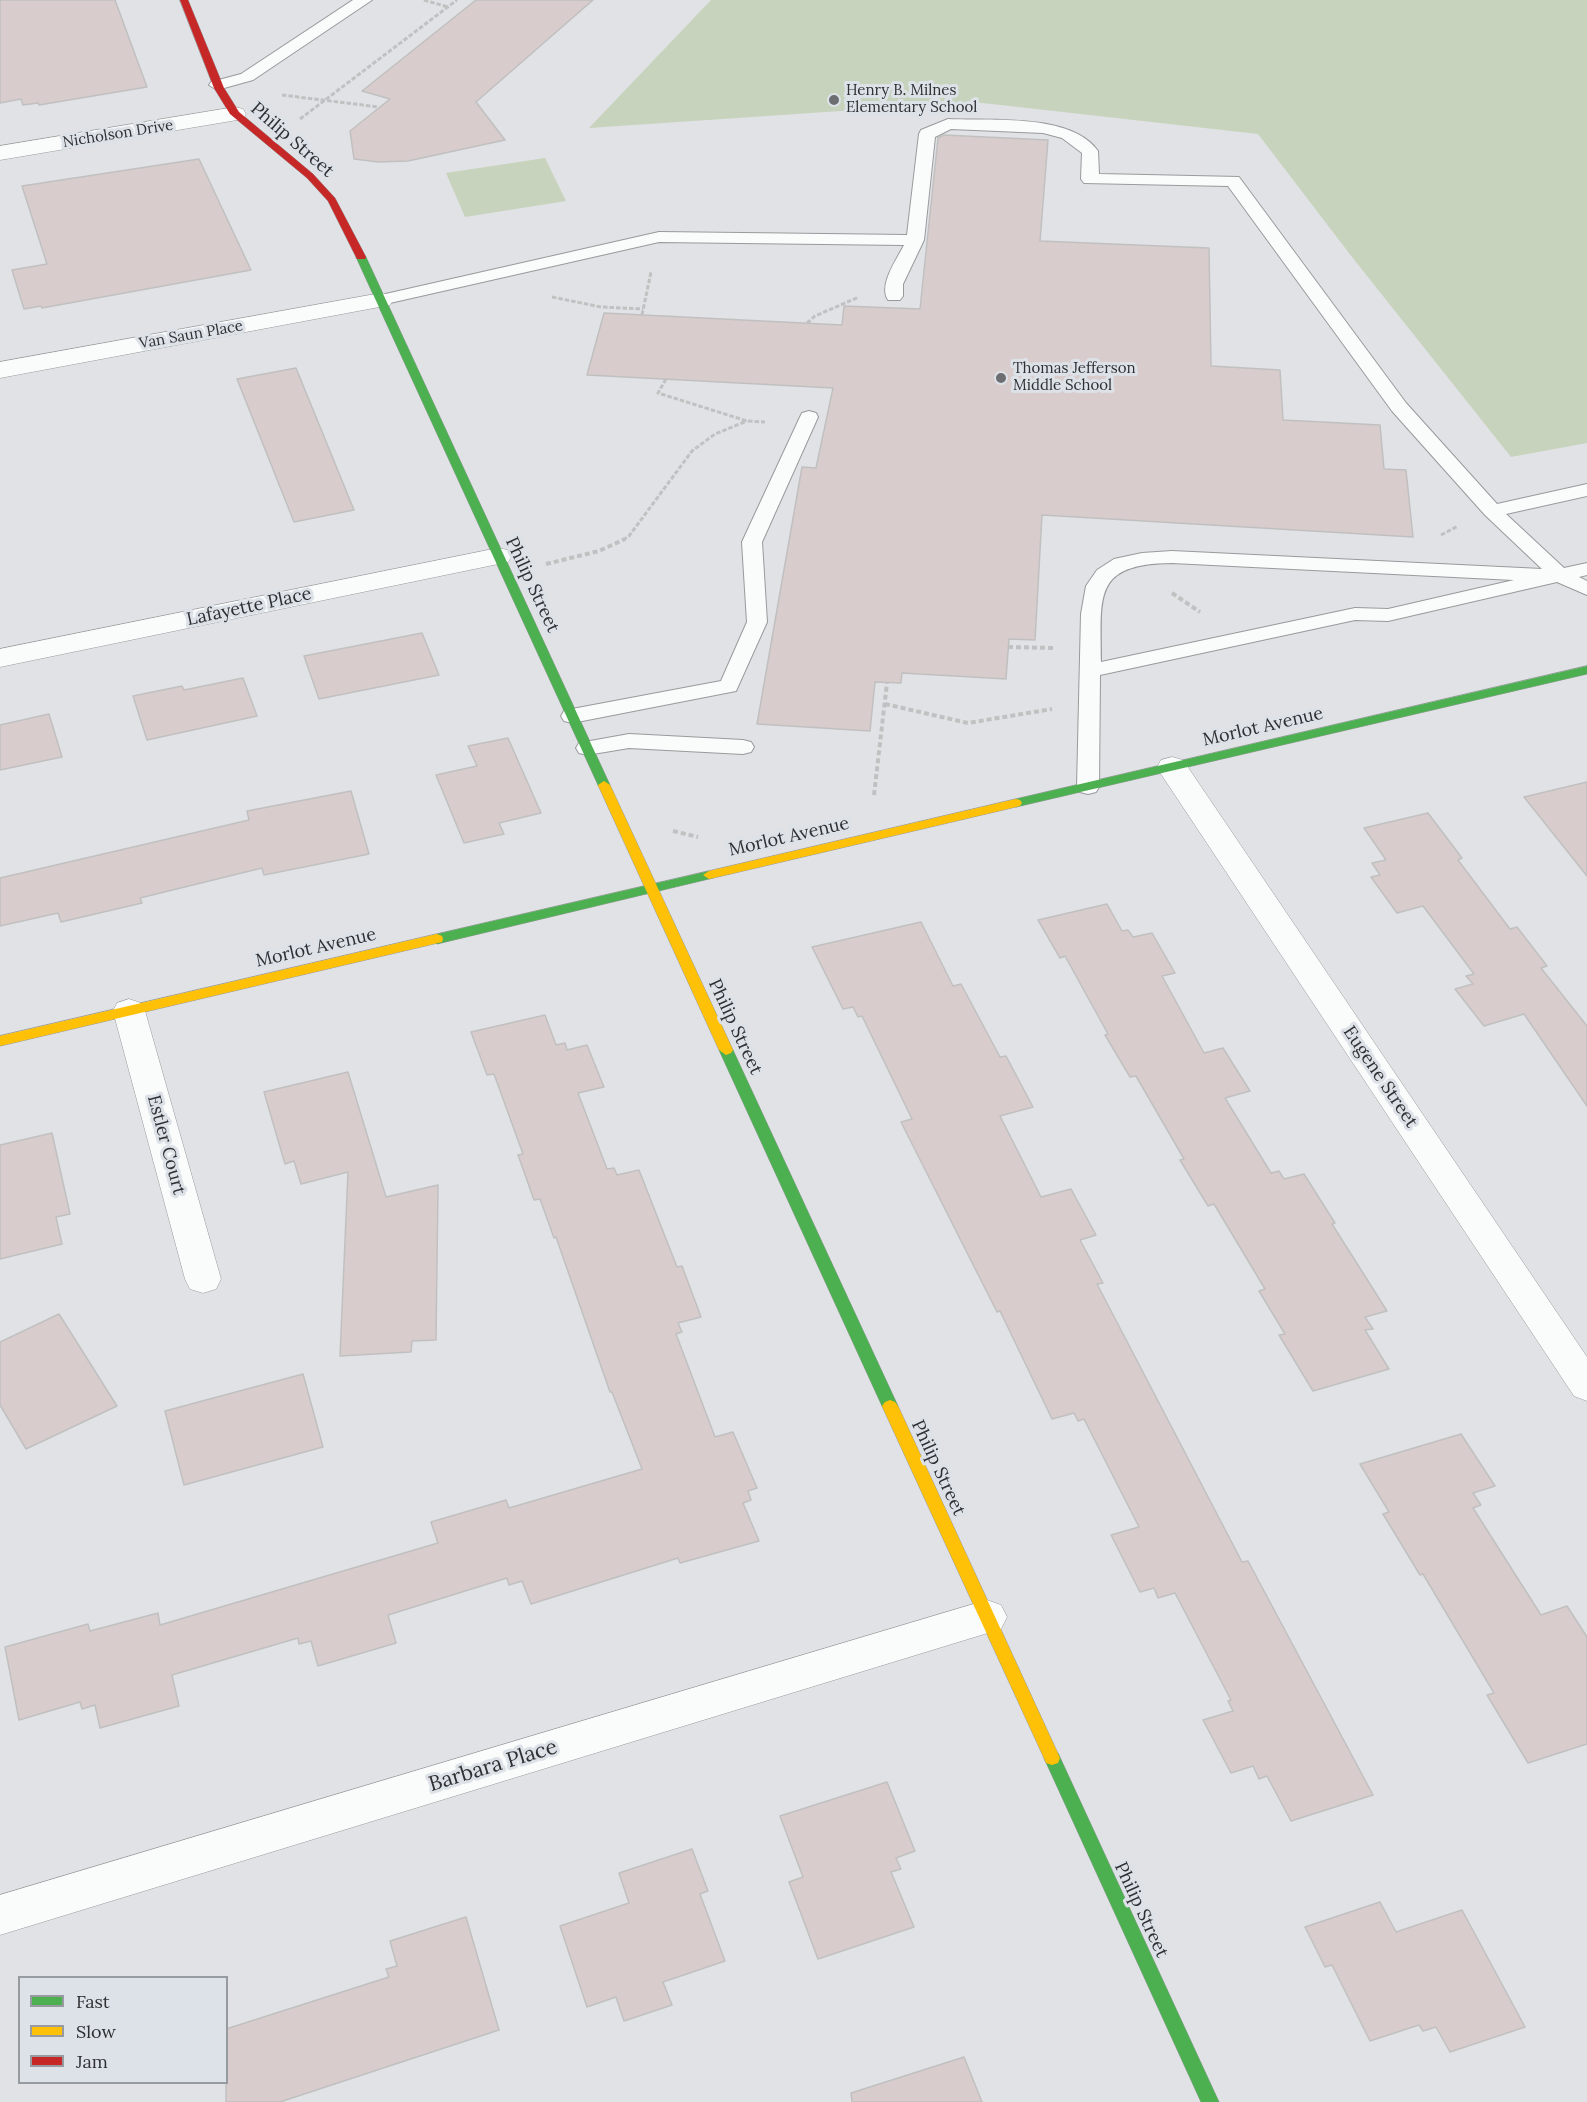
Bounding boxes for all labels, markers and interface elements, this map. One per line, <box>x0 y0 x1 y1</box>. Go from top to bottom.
place label: Henry B. Milnes Elementary School <box>846 82 977 117</box>
marker: Henry B. Milnes Elementary School <box>827 93 841 107</box>
street label: Philip Street <box>246 98 338 182</box>
street label: Nicholson Drive <box>61 116 175 152</box>
street label: Van Saun Place <box>138 317 244 353</box>
place label: Thomas Jefferson Middle School <box>1013 360 1136 395</box>
marker: Thomas Jefferson Middle School <box>994 371 1008 385</box>
street label: Philip Street <box>500 534 564 636</box>
street label: Lafayette Place <box>185 583 313 631</box>
street label: Morlot Avenue <box>1201 703 1325 751</box>
street label: Morlot Avenue <box>727 813 851 861</box>
street label: Morlot Avenue <box>254 924 378 972</box>
street label: Philip Street <box>703 976 767 1078</box>
street label: Eugene Street <box>1338 1022 1422 1132</box>
street label: Estler Court <box>142 1093 190 1197</box>
street label: Philip Street <box>906 1417 970 1519</box>
street label: Barbara Place <box>426 1735 560 1797</box>
street label: Philip Street <box>1109 1859 1173 1961</box>
legend <box>18 1976 228 2084</box>
text: Fast <box>76 1990 110 2013</box>
text: Slow <box>76 2020 116 2043</box>
text: Jam <box>76 2050 108 2073</box>

